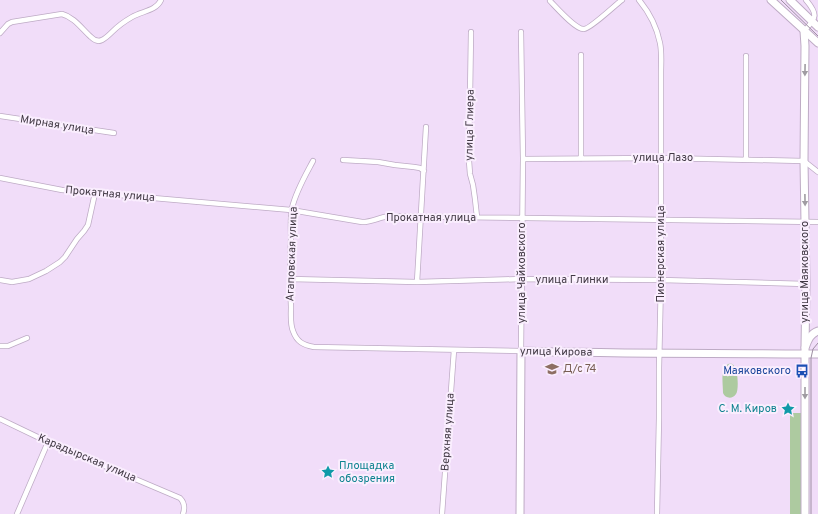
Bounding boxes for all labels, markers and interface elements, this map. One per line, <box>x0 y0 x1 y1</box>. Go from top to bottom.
one-way arrow <box>802 64 808 77</box>
street label: улица Глиера <box>462 89 478 161</box>
street label: Мирная улица <box>19 112 95 138</box>
street label: улица Лазо <box>633 151 693 165</box>
street label: Прокатная улица <box>65 183 156 205</box>
one-way arrow <box>802 194 808 207</box>
street label: Пионерская улица <box>654 205 668 303</box>
street label: Агаповская улица <box>283 206 301 302</box>
street label: Прокатная улица <box>386 211 476 225</box>
street label: улица Маяковского <box>798 221 812 323</box>
street label: улица Чайковского <box>515 222 529 324</box>
street label: улица Глинки <box>535 273 609 287</box>
street label: улица Кирова <box>520 344 593 360</box>
school or university icon: Д/с 74 <box>544 361 560 377</box>
place label: Д/с 74 <box>563 362 597 376</box>
bus stop icon: Маяковского <box>794 363 810 379</box>
place label: Маяковского <box>723 364 791 378</box>
one-way arrow <box>802 387 808 400</box>
street label: Верхняя улица <box>438 392 458 471</box>
place icon: С. М. Киров <box>780 401 796 417</box>
place label: С. М. Киров <box>719 402 777 416</box>
street label: Карадырская улица <box>36 431 139 485</box>
place label: Площадка обозрения <box>339 459 395 486</box>
place icon: Площадка обозрения <box>320 464 336 480</box>

